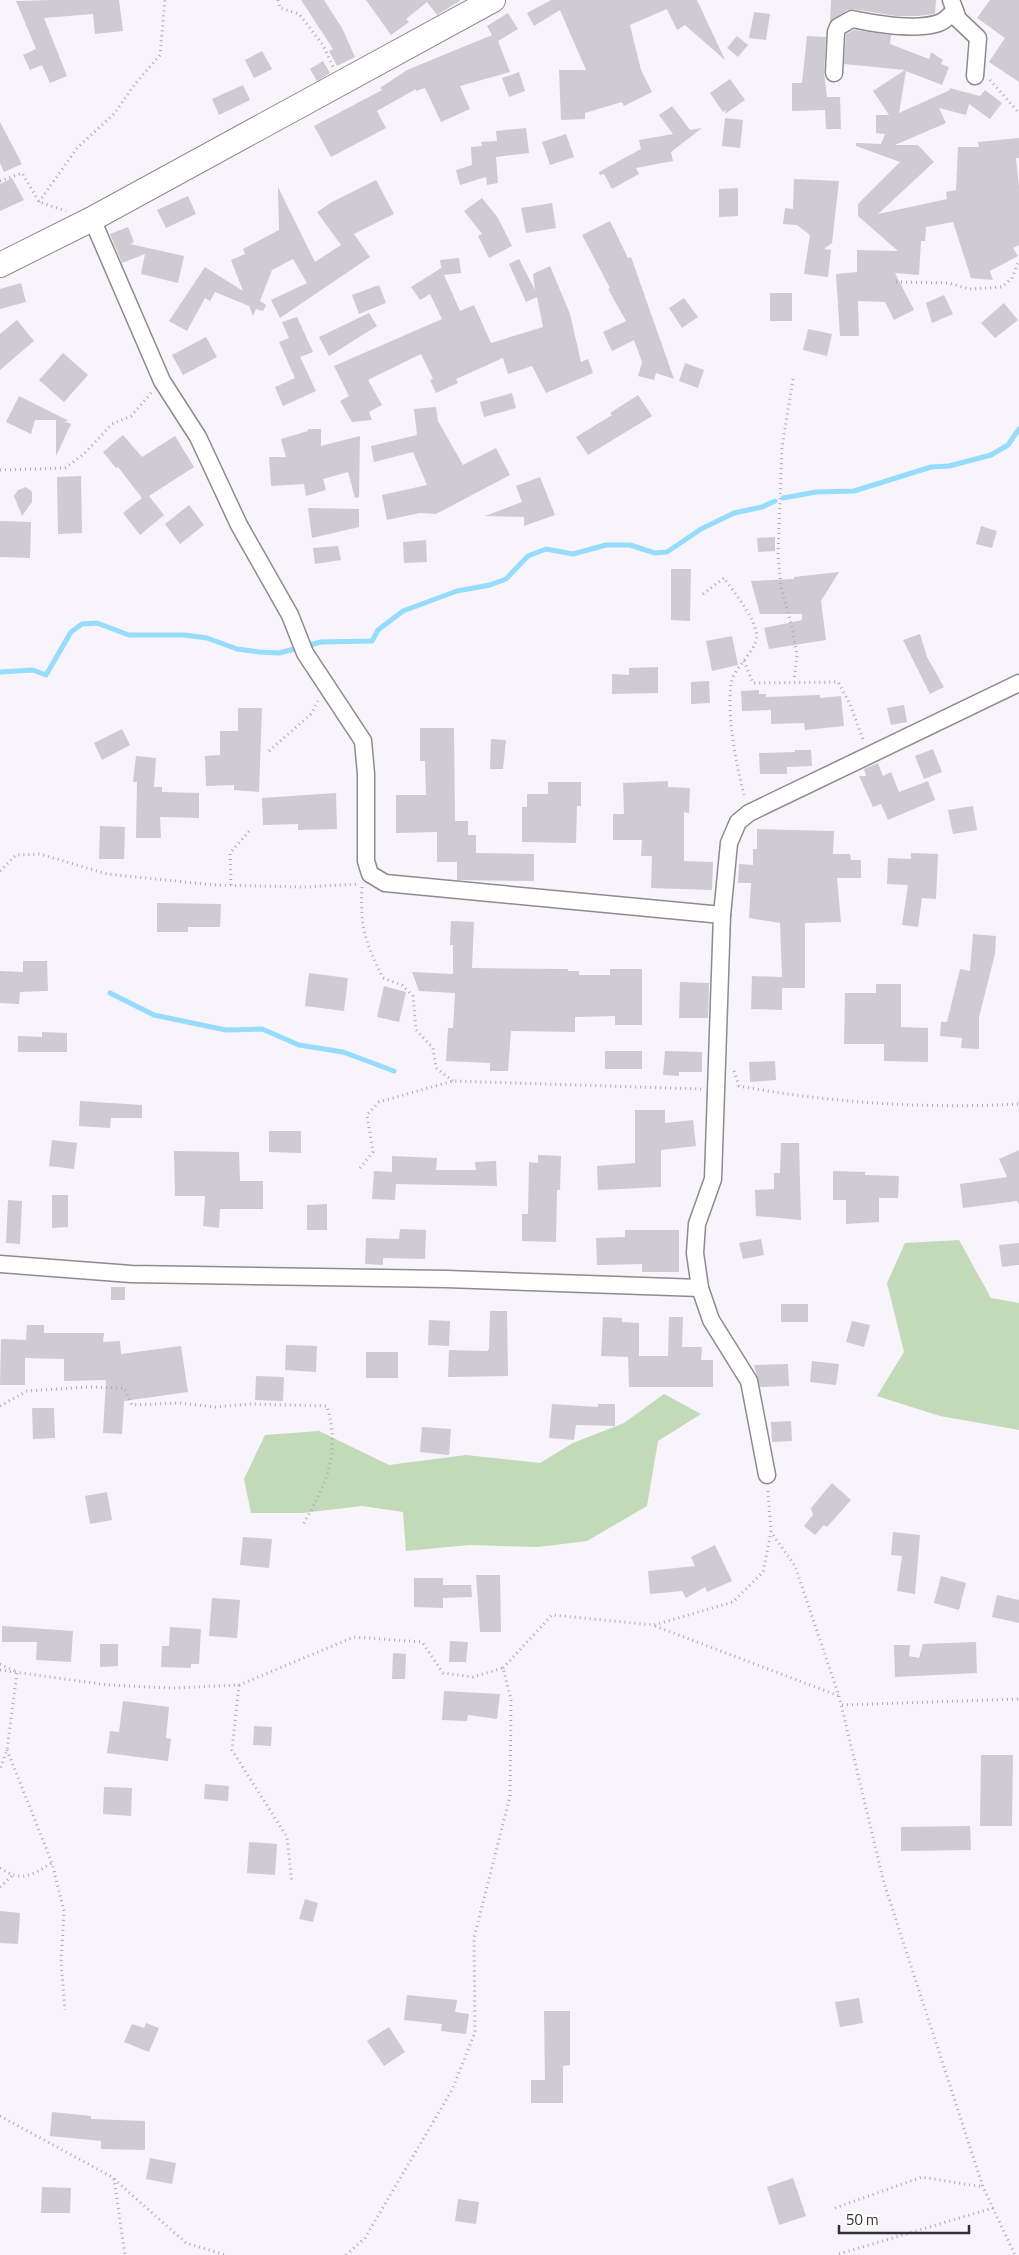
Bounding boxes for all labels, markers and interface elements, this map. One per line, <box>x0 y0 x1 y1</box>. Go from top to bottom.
scale bar <box>839 2202 969 2234</box>
text: 50 m <box>846 2208 879 2231</box>

